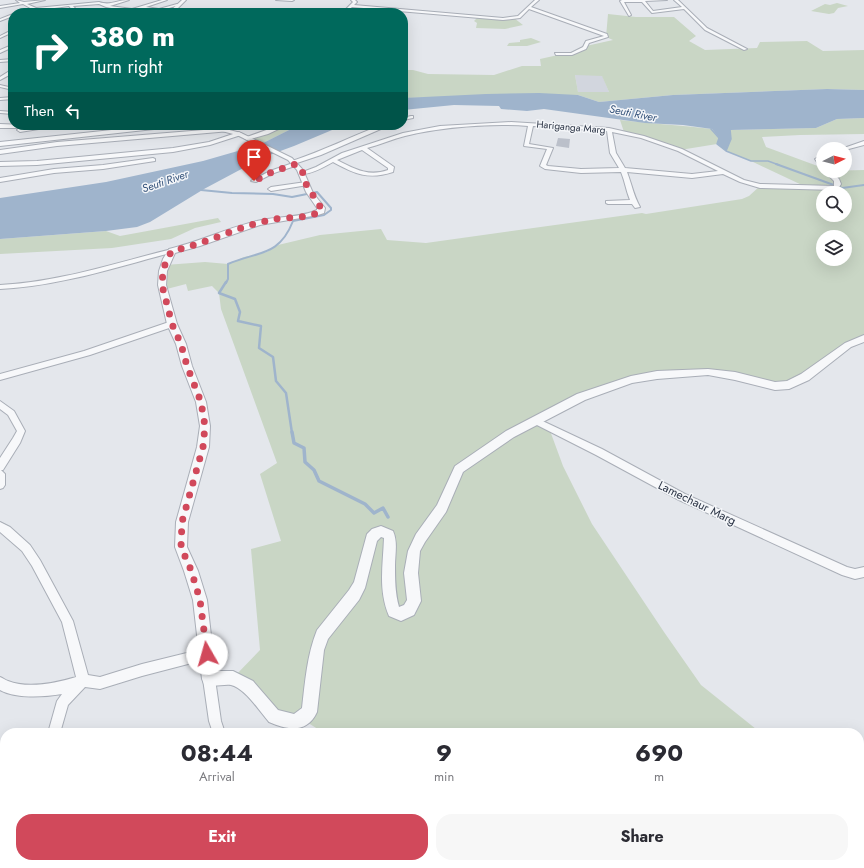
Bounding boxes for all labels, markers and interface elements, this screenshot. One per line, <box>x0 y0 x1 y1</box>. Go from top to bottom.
text: 380 m <box>90 16 175 57</box>
icon: right <box>24 24 76 76</box>
text: Turn right <box>90 54 162 80</box>
text: Then <box>24 100 54 122</box>
icon: left <box>62 100 84 122</box>
water label: Seuti River <box>608 101 659 126</box>
street label: Hariganga Marg <box>536 117 606 137</box>
pin <box>237 140 271 181</box>
north arrow <box>816 142 852 178</box>
map controls <box>816 142 852 266</box>
icon: arrive <box>243 146 265 168</box>
water label: Seuti River <box>140 165 192 196</box>
button: search <box>816 186 852 222</box>
button: layers <box>816 230 852 266</box>
street label: Lamechaur Marg <box>655 476 739 530</box>
position arrow <box>186 633 228 675</box>
text: 08:44 <box>181 735 253 770</box>
text: 9 <box>436 735 452 770</box>
text: 690 <box>635 735 683 770</box>
text: Arrival <box>199 767 235 786</box>
text: min <box>434 767 454 786</box>
text: m <box>654 767 664 786</box>
button: Exit <box>16 814 428 860</box>
button: Share <box>436 814 848 860</box>

